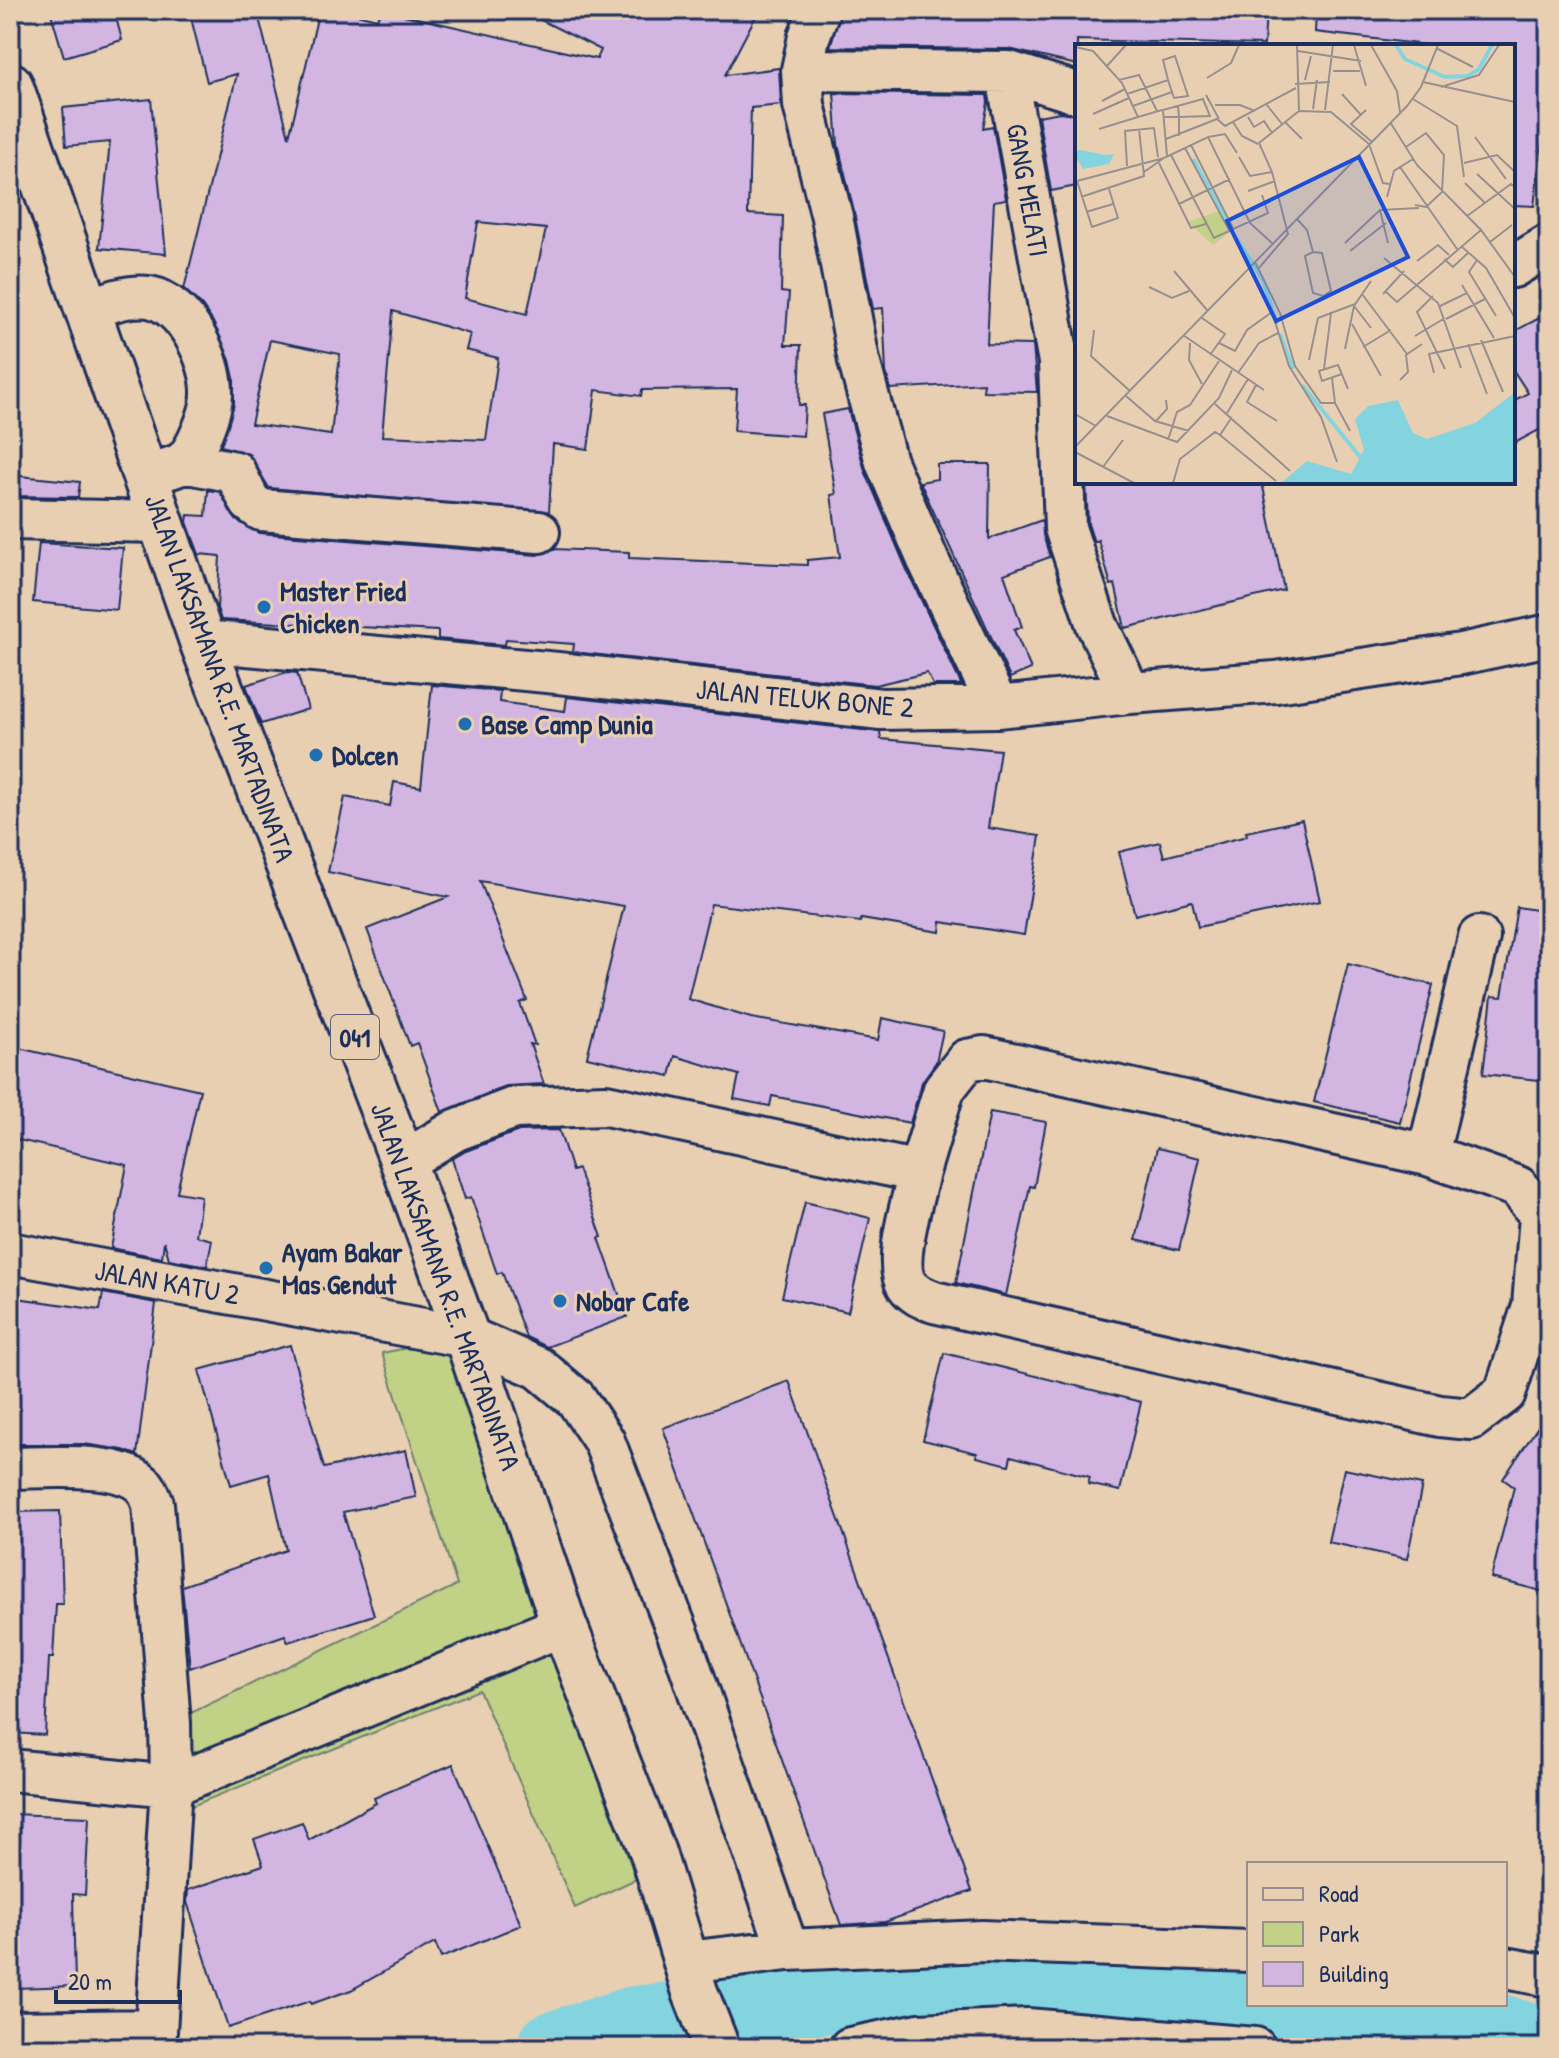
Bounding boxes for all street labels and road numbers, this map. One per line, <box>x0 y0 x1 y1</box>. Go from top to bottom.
street label: GANG MELATI <box>998 120 1058 260</box>
street label: JALAN LAKSAMANA R.E. MARTADINATA <box>136 489 304 867</box>
street label: JALAN TELUK BONE 2 <box>695 670 915 726</box>
road number: 041 <box>331 1015 379 1059</box>
street label: JALAN LAKSAMANA R.E. MARTADINATA <box>362 1097 530 1475</box>
street label: JALAN KATU 2 <box>92 1251 242 1313</box>

